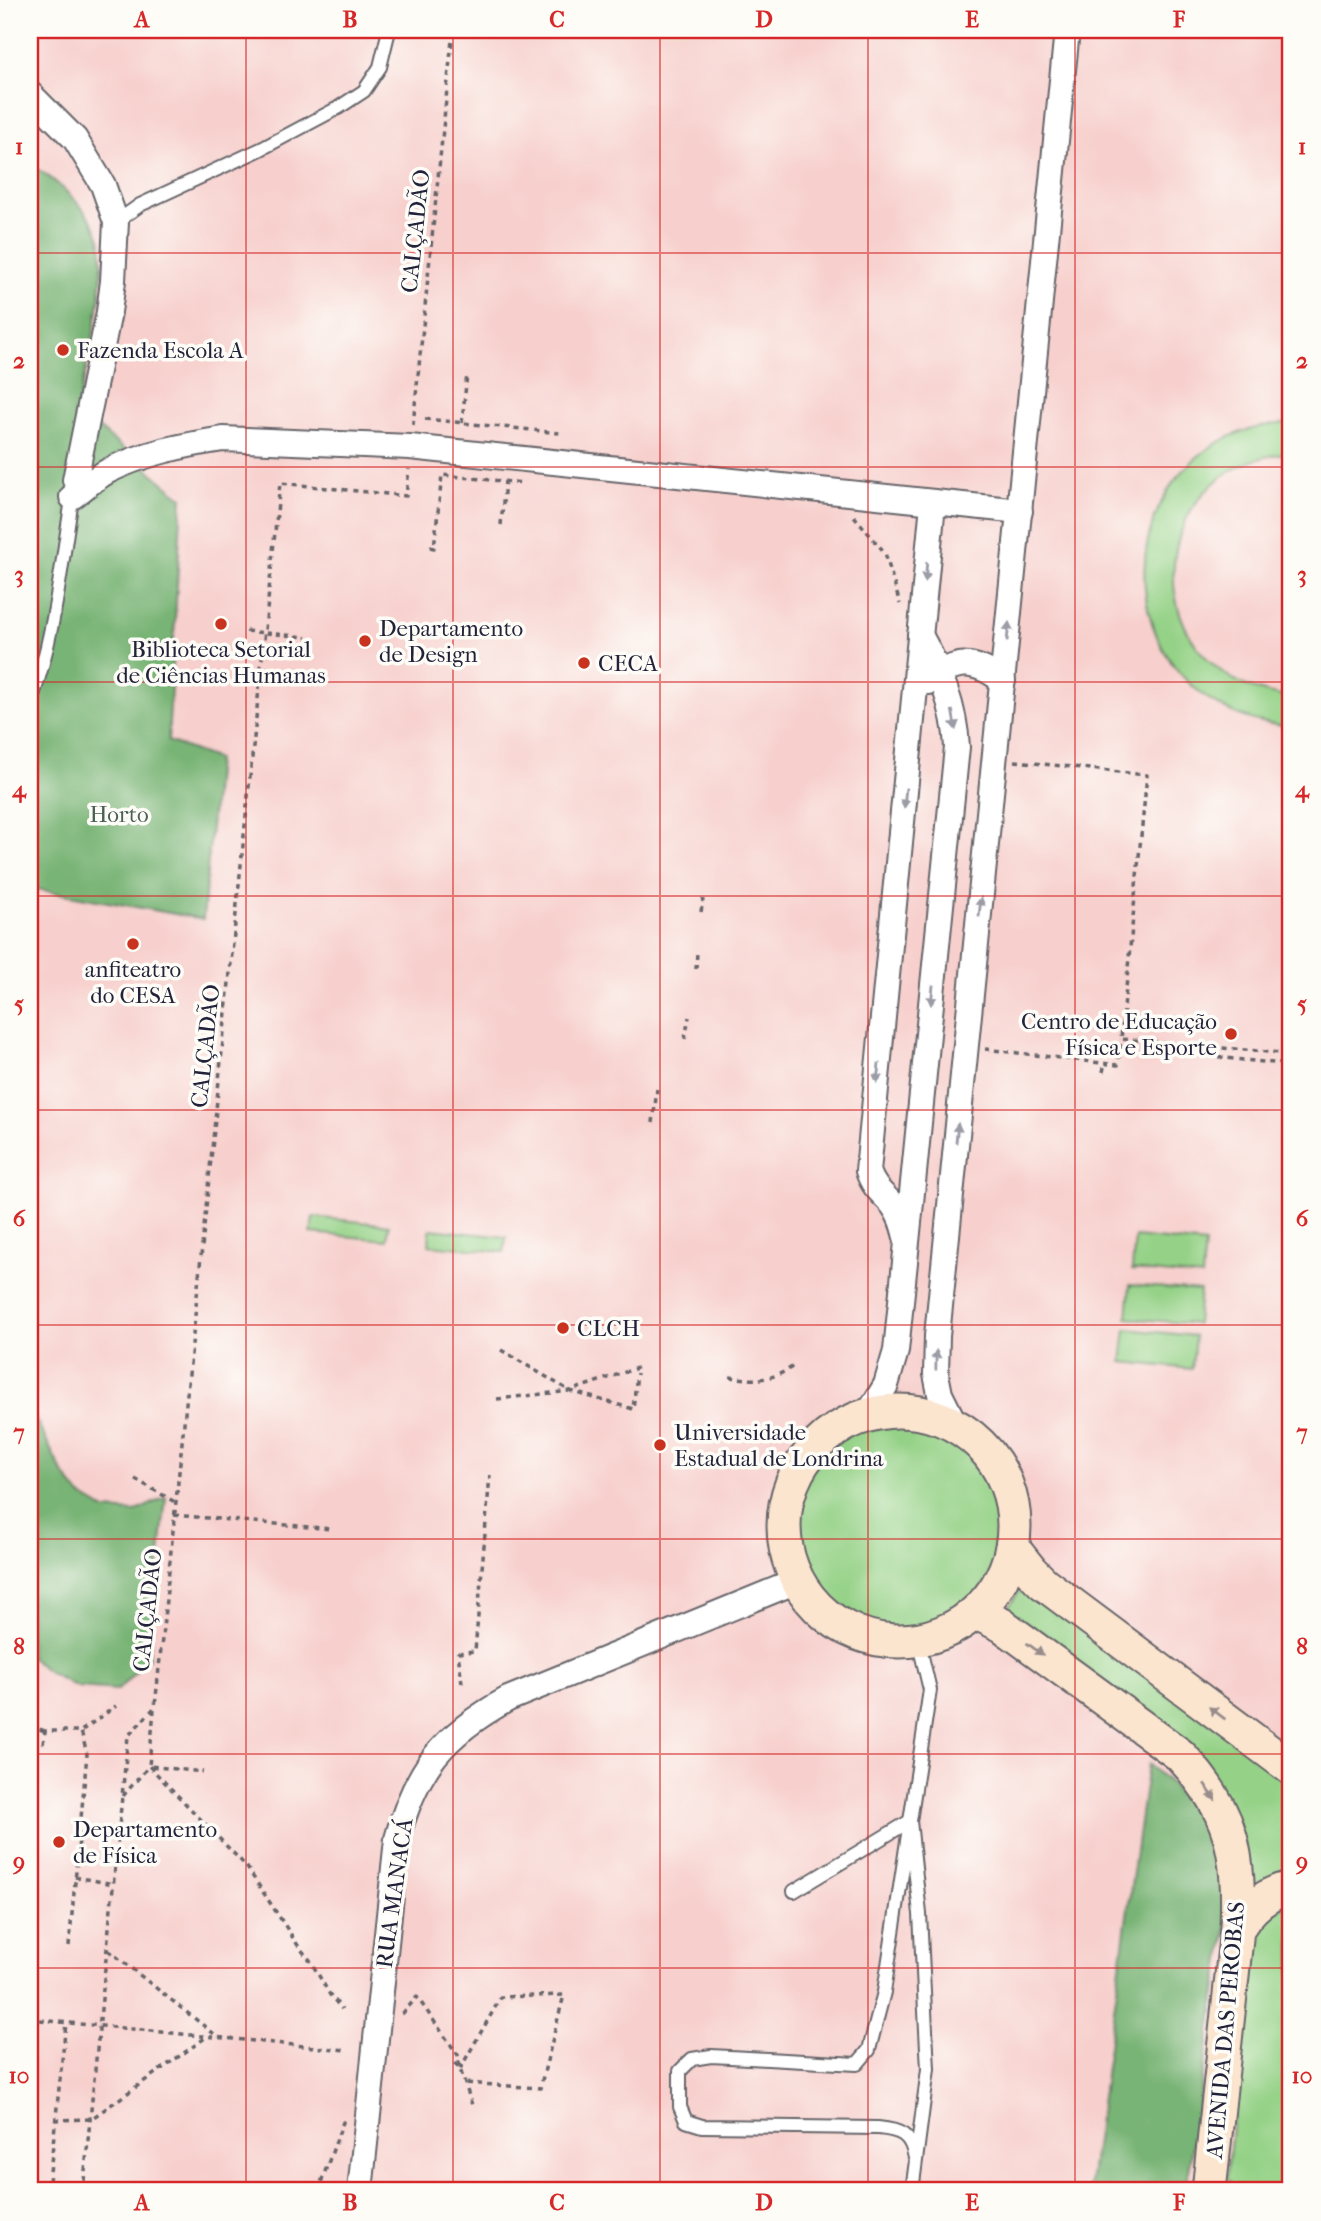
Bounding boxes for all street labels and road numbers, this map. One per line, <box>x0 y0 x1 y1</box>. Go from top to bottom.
street label: CALÇADÃO <box>396 168 435 294</box>
street label: CALÇADÃO <box>186 983 225 1109</box>
street label: CALÇADÃO <box>128 1547 167 1673</box>
street label: RUA MANACÁ <box>371 1815 419 1970</box>
street label: AVENIDA DAS PEROBAS <box>1201 1900 1250 2161</box>

